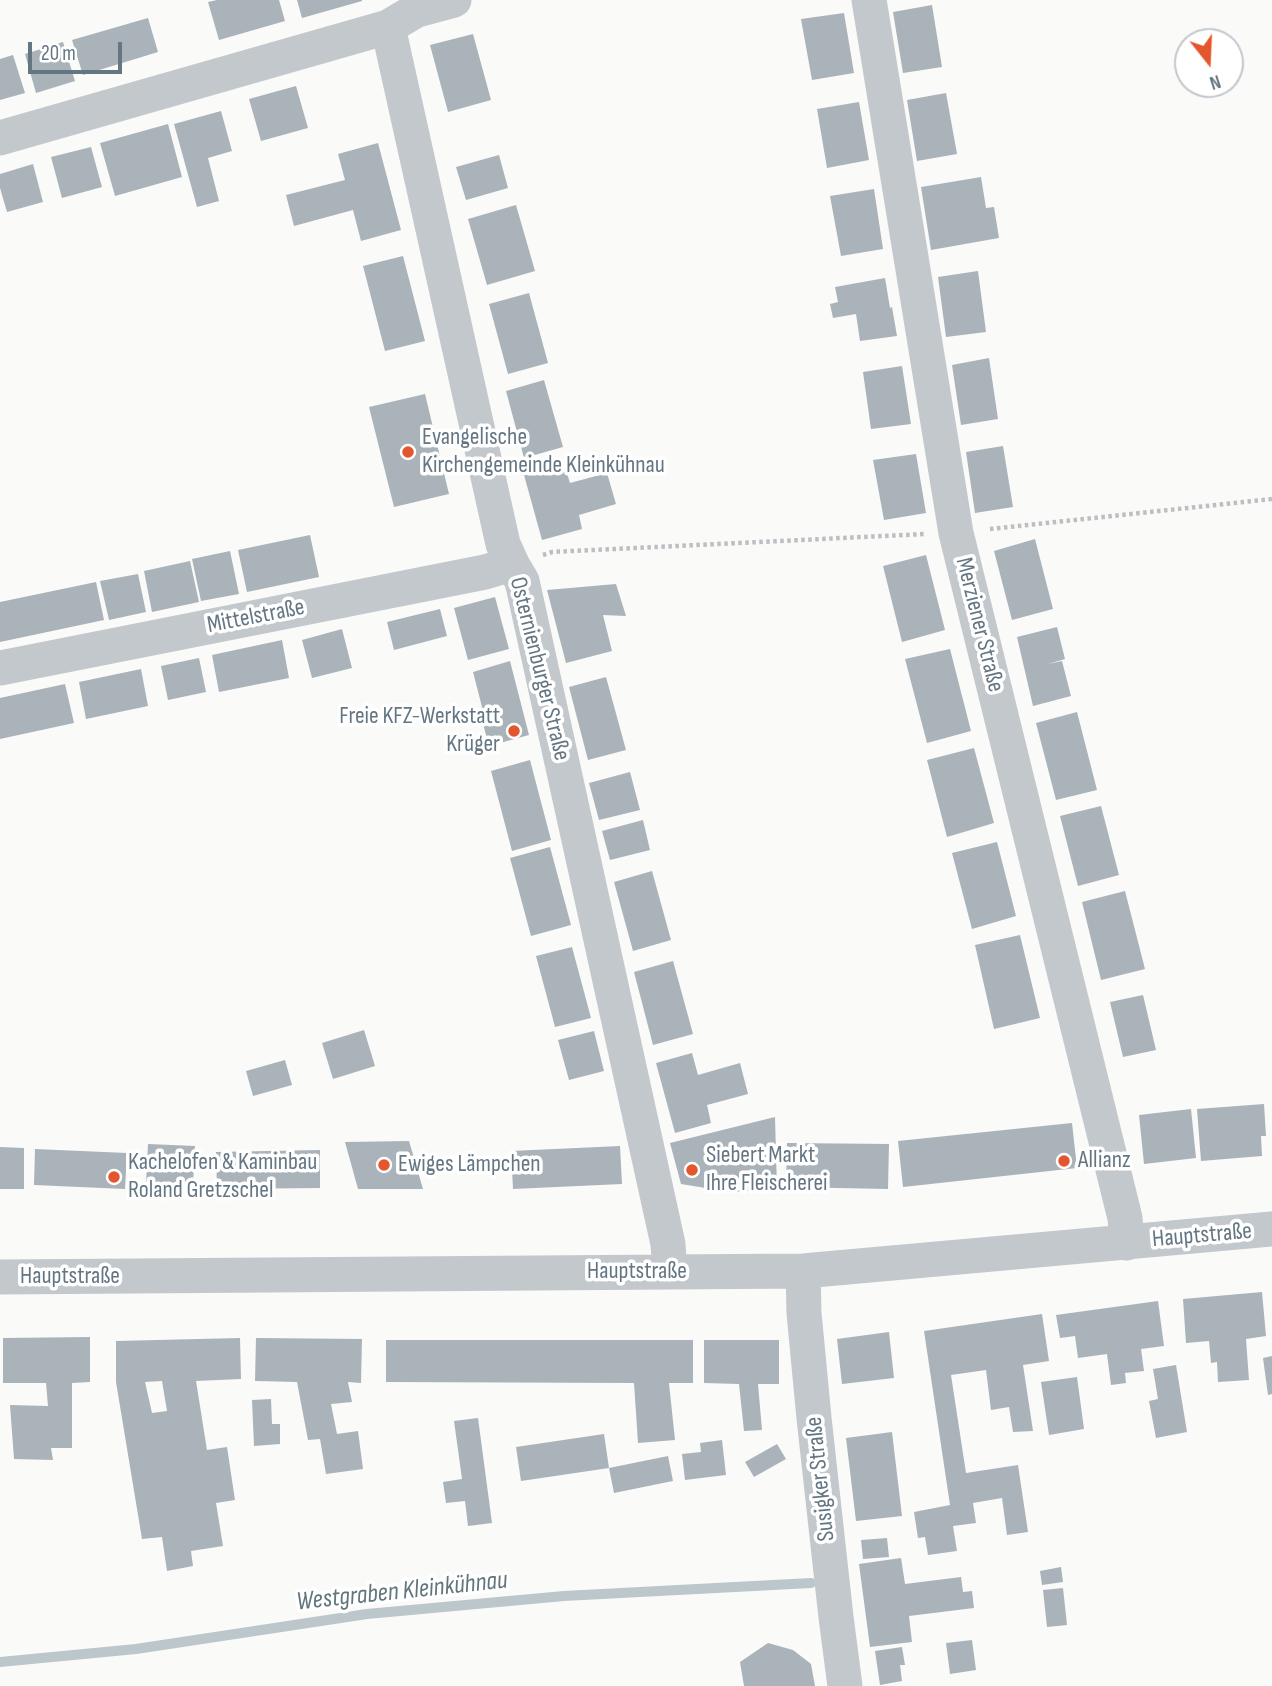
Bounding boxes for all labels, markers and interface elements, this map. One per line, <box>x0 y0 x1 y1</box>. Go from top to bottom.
scale bar <box>32 28 126 72</box>
north arrow <box>1174 28 1244 98</box>
text: 20 m <box>41 41 76 66</box>
text: N <box>1207 69 1223 94</box>
place label: Evangelische Kirchengemeinde Kleinkühnau <box>422 424 665 480</box>
marker: Evangelische Kirchengemeinde Kleinkühnau <box>400 444 416 460</box>
street label: Merziener Straße <box>948 555 1010 695</box>
street label: Osternienburger Straße <box>502 574 576 764</box>
street label: Mittelstraße <box>205 593 307 641</box>
place label: Freie KFZ-Werkstatt Krüger <box>339 703 500 759</box>
marker: Freie KFZ-Werkstatt Krüger <box>506 723 522 739</box>
place label: Siebert Markt Ihre Fleischerei <box>706 1142 828 1198</box>
place label: Allianz <box>1078 1147 1131 1175</box>
place label: Kachelofen & Kaminbau Roland Gretzschel <box>128 1149 317 1205</box>
place label: Ewiges Lämpchen <box>398 1151 541 1179</box>
marker: Allianz <box>1056 1153 1072 1169</box>
marker: Ewiges Lämpchen <box>376 1157 392 1173</box>
marker: Siebert Markt Ihre Fleischerei <box>684 1162 700 1178</box>
marker: Kachelofen & Kaminbau Roland Gretzschel <box>106 1169 122 1185</box>
street label: Hauptstraße <box>1151 1217 1253 1255</box>
street label: Hauptstraße <box>587 1258 687 1286</box>
street label: Hauptstraße <box>20 1263 120 1291</box>
street label: Susigker Straße <box>800 1415 842 1543</box>
water label: Westgraben Kleinkühnau <box>295 1565 509 1619</box>

